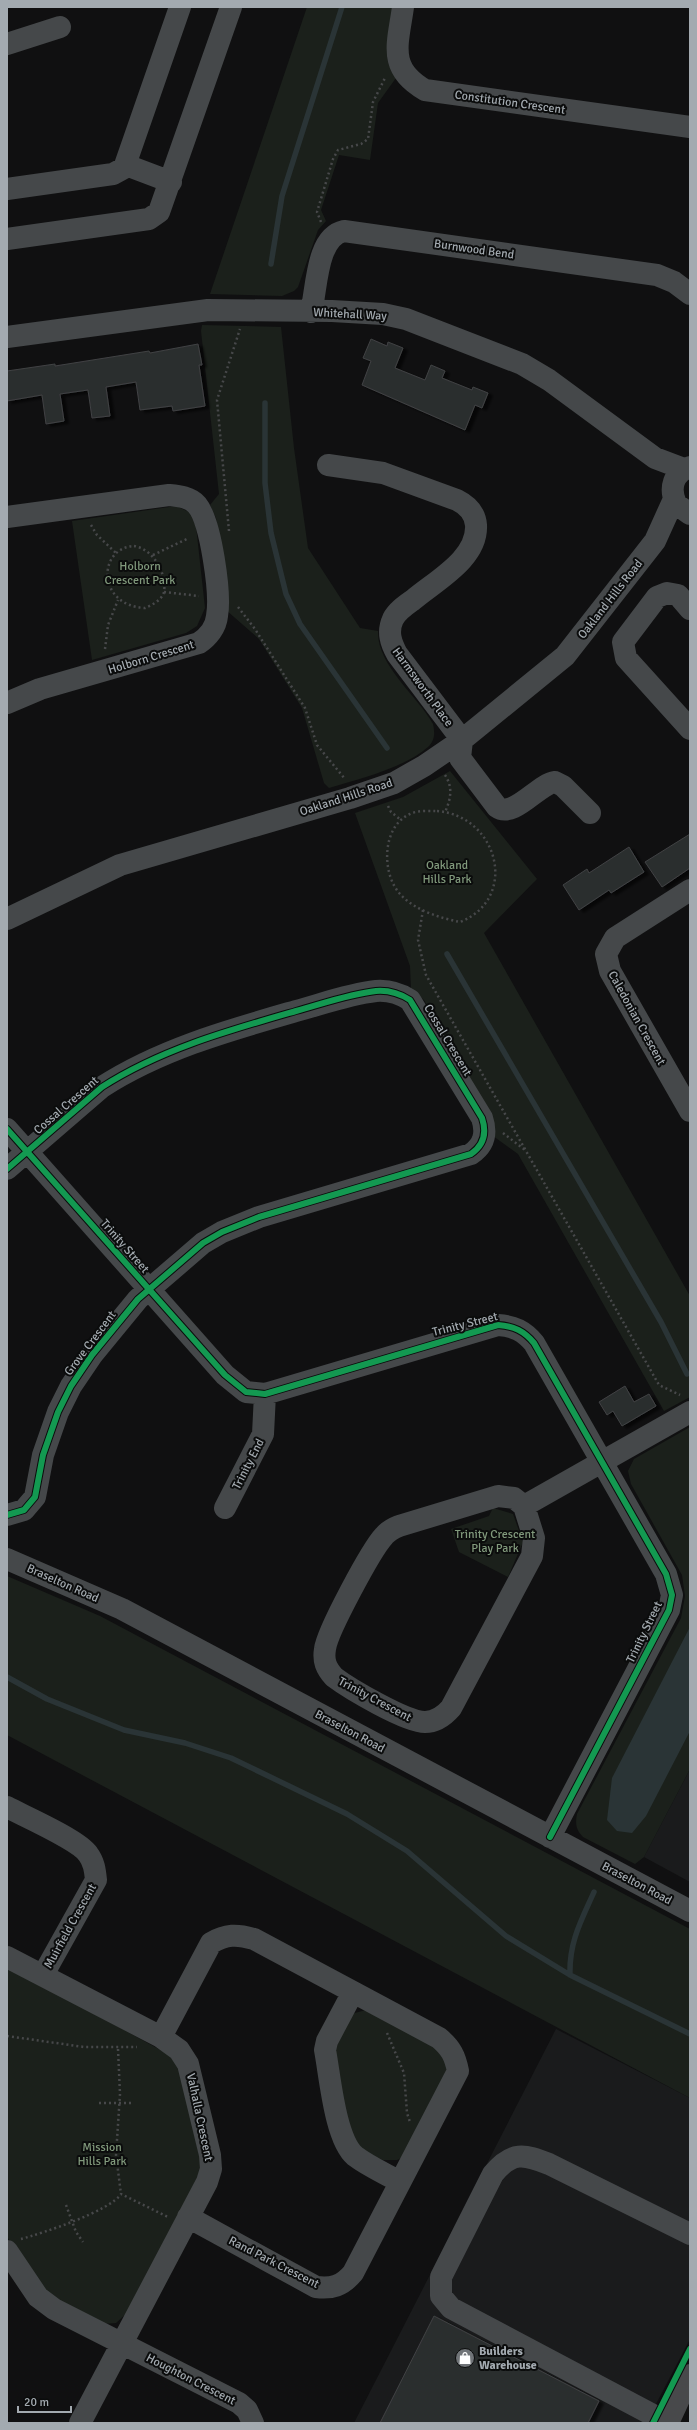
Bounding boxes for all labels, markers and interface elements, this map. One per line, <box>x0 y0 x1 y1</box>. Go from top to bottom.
street label: Constitution Crescent <box>454 87 566 118</box>
street label: Burnwood Bend <box>433 236 515 263</box>
street label: Whitehall Way <box>313 305 387 324</box>
street label: Oakland Hills Road <box>575 557 646 642</box>
park label: Holborn Crescent Park <box>105 559 175 588</box>
street label: Holborn Crescent <box>106 637 196 678</box>
street label: Harmsworth Place <box>389 645 456 730</box>
street label: Oakland Hills Road <box>298 775 394 820</box>
park label: Oakland Hills Park <box>422 858 472 887</box>
street label: Caledonian Crescent <box>604 969 669 1068</box>
street label: Cossal Crescent <box>420 1002 475 1079</box>
street label: Cossal Crescent <box>31 1073 102 1138</box>
street label: Trinity Street <box>97 1216 152 1276</box>
street label: Grove Crescent <box>61 1308 120 1379</box>
street label: Trinity Street <box>431 1309 499 1340</box>
street label: Trinity End <box>229 1436 268 1492</box>
park label: Trinity Crescent Play Park <box>455 1527 535 1556</box>
street label: Braselton Road <box>24 1561 101 1606</box>
street label: Trinity Street <box>623 1599 666 1665</box>
street label: Trinity Crescent <box>336 1674 414 1725</box>
street label: Braselton Road <box>312 1707 387 1756</box>
street label: Braselton Road <box>599 1859 674 1908</box>
street label: Muirfield Crescent <box>41 1881 100 1971</box>
street label: Valhalla Crescent <box>183 2072 216 2162</box>
park label: Mission Hills Park <box>77 2140 127 2169</box>
street label: Rand Park Crescent <box>226 2233 322 2292</box>
place label: Builders Warehouse <box>479 2344 537 2373</box>
shop icon: Builders Warehouse <box>454 2347 476 2369</box>
street label: Houghton Crescent <box>144 2350 238 2408</box>
scale bar <box>18 2388 71 2414</box>
text: 20 m <box>24 2395 49 2410</box>

